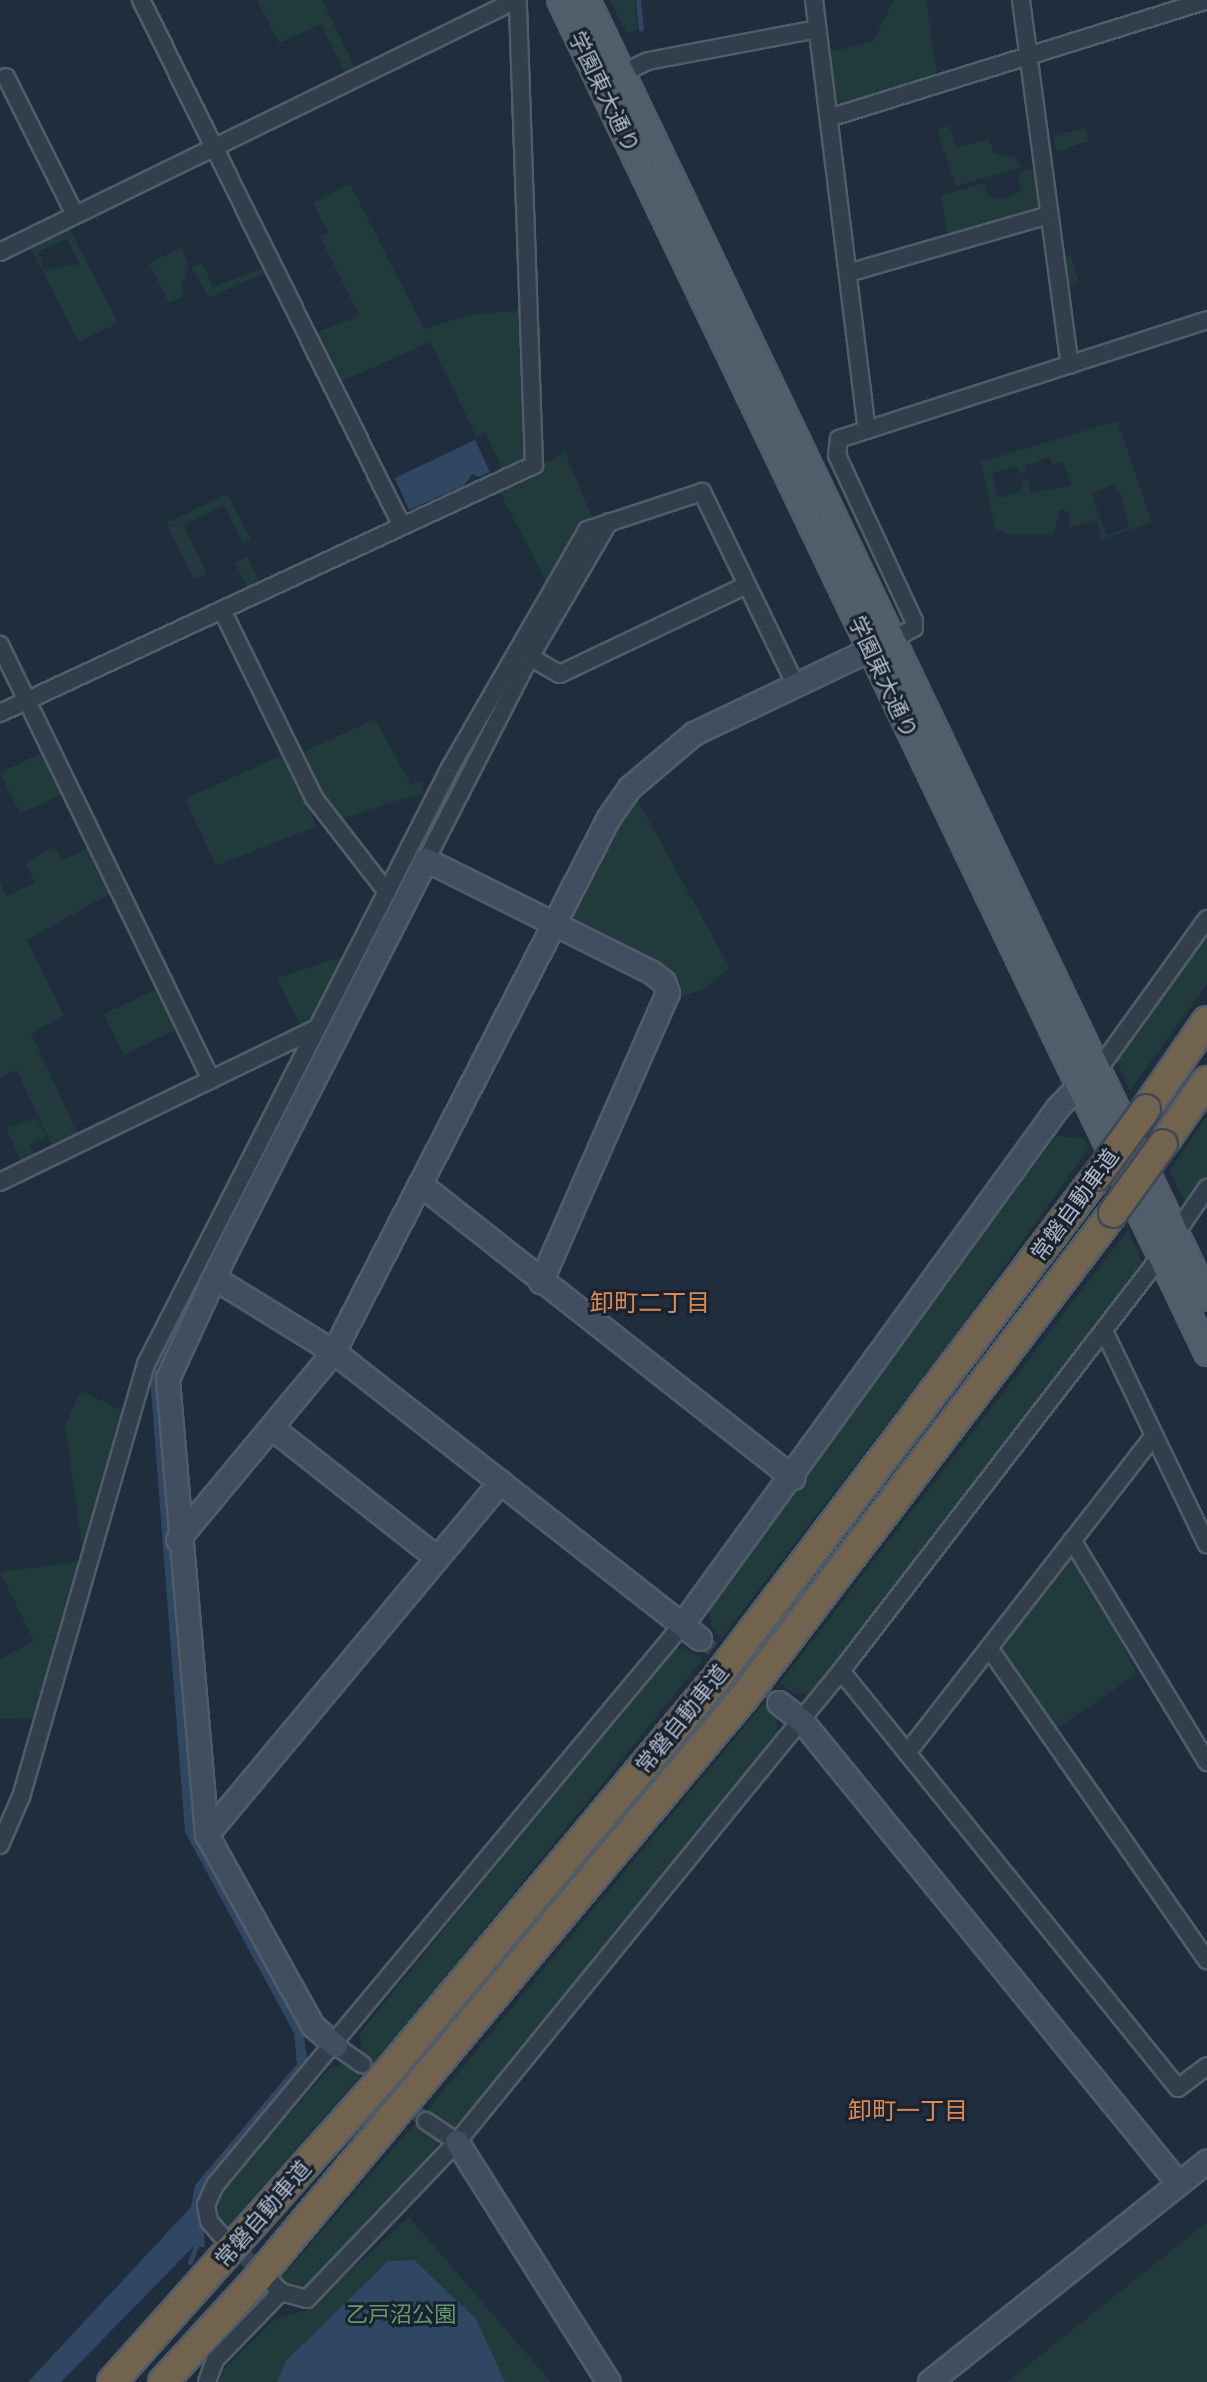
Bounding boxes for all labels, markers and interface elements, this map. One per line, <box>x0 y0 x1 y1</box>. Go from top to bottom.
street label: 学園東大通り <box>563 27 645 157</box>
street label: 学園東大通り <box>843 612 923 742</box>
street label: 常磐自動車道 <box>1026 1144 1124 1266</box>
district label: 卸町二丁目 <box>590 1290 710 1318</box>
street label: 常磐自動車道 <box>630 1659 734 1779</box>
district label: 卸町一丁目 <box>848 2098 968 2126</box>
street label: 常磐自動車道 <box>210 2156 316 2272</box>
park label: 乙戸沼公園 <box>346 2302 456 2328</box>

